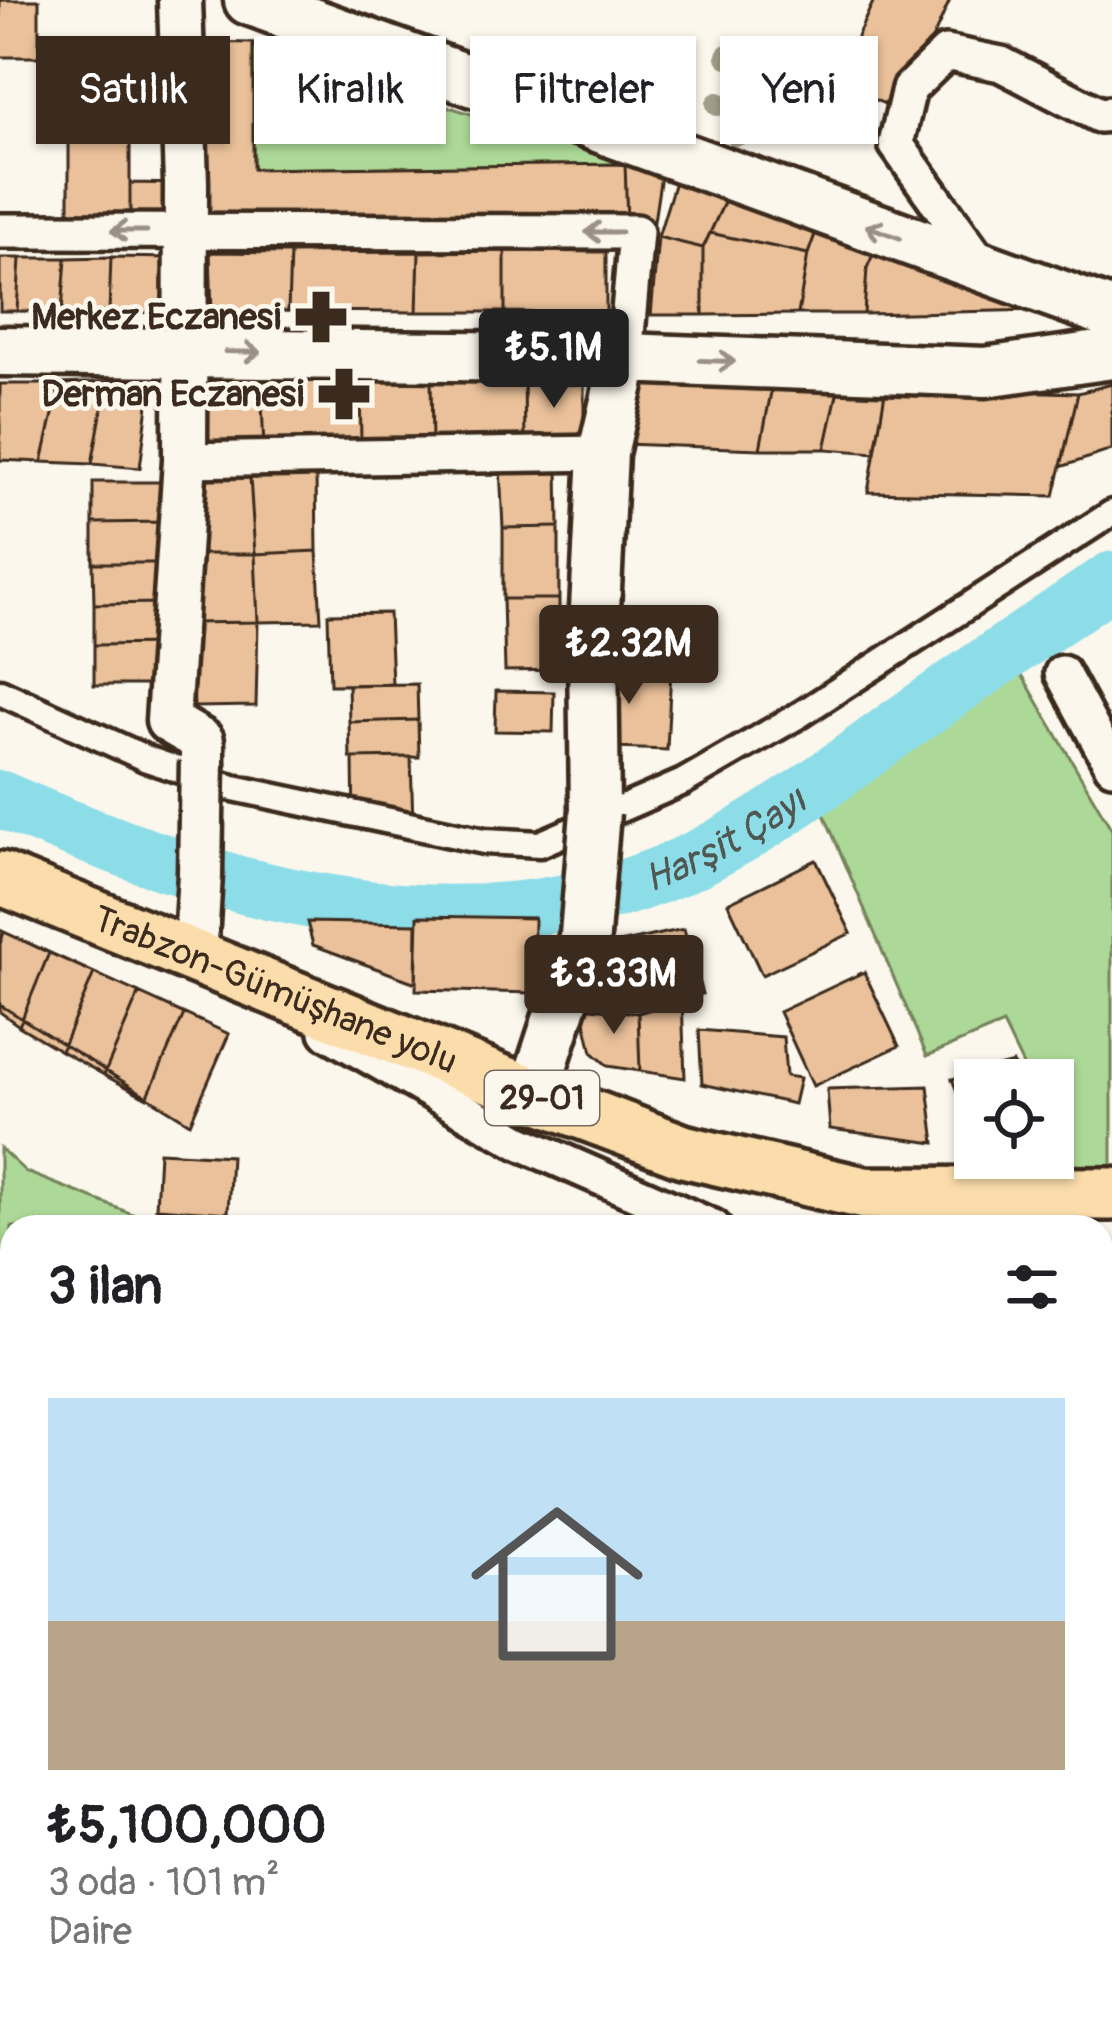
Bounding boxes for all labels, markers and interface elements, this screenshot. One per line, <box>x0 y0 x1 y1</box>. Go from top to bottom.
chip: Satılık <box>36 36 230 144</box>
chip: Kiralık <box>254 36 446 144</box>
chip: Filtreler <box>470 36 696 144</box>
chip: Yeni <box>720 36 878 144</box>
one-way arrow <box>110 220 149 242</box>
one-way arrow <box>866 220 903 241</box>
one-way arrow <box>584 221 623 243</box>
pharmacy icon: Merkez Eczanesi <box>292 288 350 346</box>
place label: Merkez Eczanesi <box>31 295 281 340</box>
pin: ₺5.1M <box>470 309 638 411</box>
text: ₺5.1M <box>506 323 602 372</box>
one-way arrow <box>223 341 262 363</box>
one-way arrow <box>697 350 736 373</box>
pharmacy icon: Derman Eczanesi <box>315 365 373 423</box>
place label: Derman Eczanesi <box>41 372 304 417</box>
pin: ₺2.32M <box>531 605 727 707</box>
text: ₺2.32M <box>566 619 692 668</box>
water label: Harşit Çayı <box>637 775 817 903</box>
street label: Trabzon-Gümüşhane yolu <box>87 896 464 1083</box>
pin: ₺3.33M <box>516 935 712 1037</box>
text: ₺3.33M <box>551 949 677 998</box>
map controls <box>954 1059 1074 1179</box>
button: locate <box>954 1059 1074 1179</box>
road number: 29-01 <box>485 1071 599 1125</box>
icon: filters <box>999 1254 1065 1320</box>
text: 3 ilan <box>48 1255 162 1319</box>
icon: home <box>449 1476 665 1692</box>
text: ₺5,100,000 <box>48 1794 326 1858</box>
text: 3 oda · 101 m² <box>48 1858 280 1907</box>
text: Daire <box>48 1907 132 1956</box>

